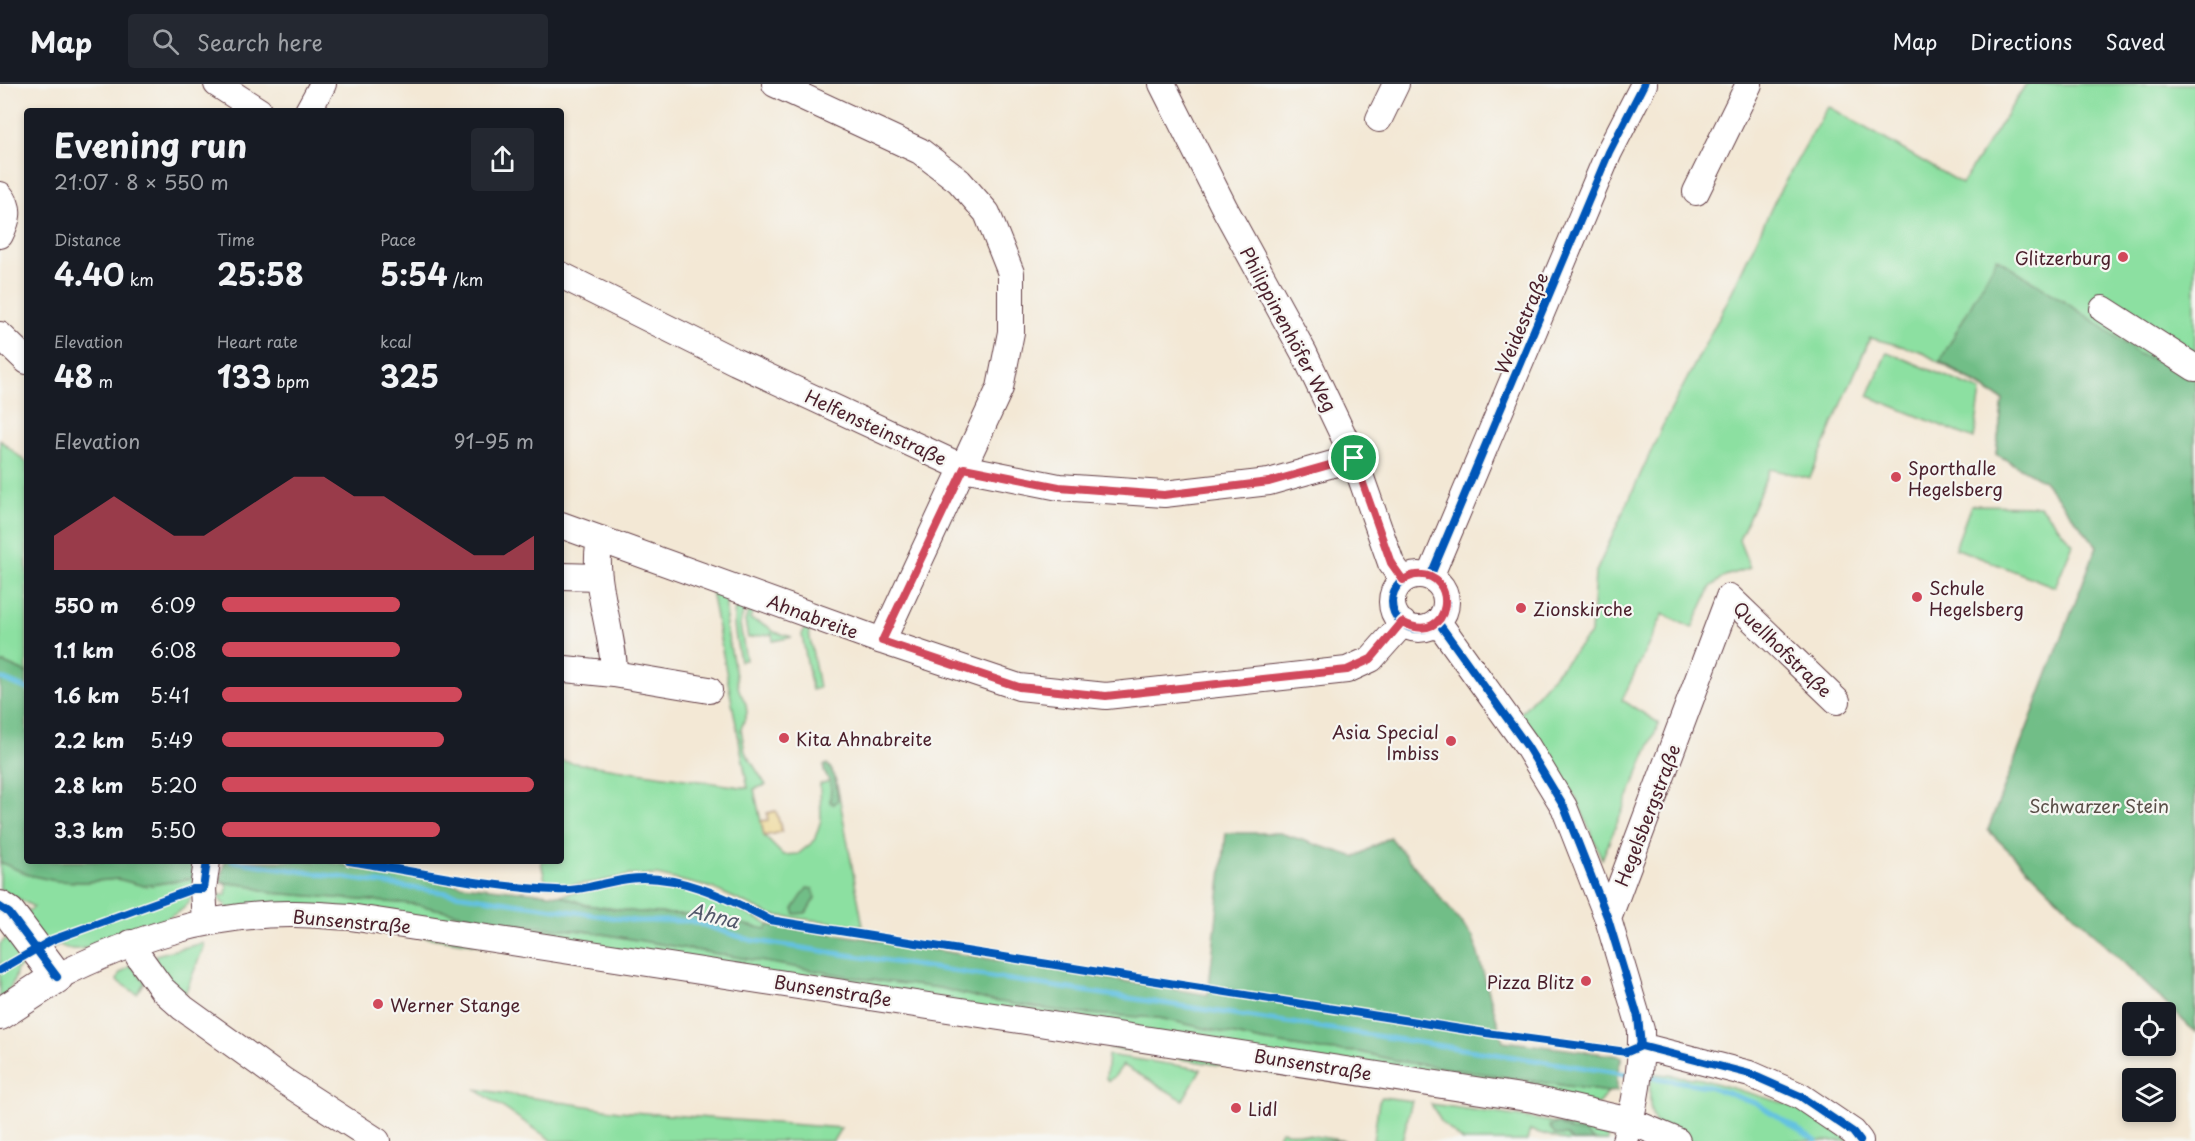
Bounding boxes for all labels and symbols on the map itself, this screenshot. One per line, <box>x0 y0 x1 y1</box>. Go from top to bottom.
street label: Philippinenhöfer Weg <box>1234 242 1344 416</box>
place label: Glitzerburg <box>2015 244 2111 271</box>
marker: Glitzerburg <box>2116 250 2130 264</box>
street label: Weidestraße <box>1487 268 1555 378</box>
street label: Helfensteinstraße <box>801 382 951 472</box>
pin <box>1328 432 1379 483</box>
place label: Sporthalle Hegelsberg <box>1908 454 2003 502</box>
marker: Sporthalle Hegelsberg <box>1889 470 1903 484</box>
place label: Schule Hegelsberg <box>1929 574 2024 622</box>
street label: Ahnabreite <box>764 587 862 645</box>
marker: Schule Hegelsberg <box>1910 590 1924 604</box>
place label: Zionskirche <box>1533 595 1633 622</box>
street label: Quellhofstraße <box>1727 595 1839 703</box>
marker: Zionskirche <box>1514 601 1528 615</box>
place label: Asia Special Imbiss <box>1332 718 1439 766</box>
place label: Kita Ahnabreite <box>796 725 932 752</box>
marker: Kita Ahnabreite <box>777 731 791 745</box>
marker: Asia Special Imbiss <box>1444 734 1458 748</box>
street label: Hegelsbergstraße <box>1607 740 1687 890</box>
park label: Schwarzer Stein <box>2029 792 2169 819</box>
water label: Ahna <box>686 894 743 936</box>
street label: Bunsenstraße <box>292 902 412 940</box>
street label: Bunsenstraße <box>772 967 894 1013</box>
place label: Pizza Blitz <box>1487 968 1574 995</box>
marker: Pizza Blitz <box>1579 974 1593 988</box>
place label: Werner Stange <box>390 991 521 1018</box>
marker: Werner Stange <box>371 997 385 1011</box>
street label: Bunsenstraße <box>1252 1041 1374 1087</box>
place label: Lidl <box>1248 1095 1278 1122</box>
marker: Lidl <box>1229 1101 1243 1115</box>

